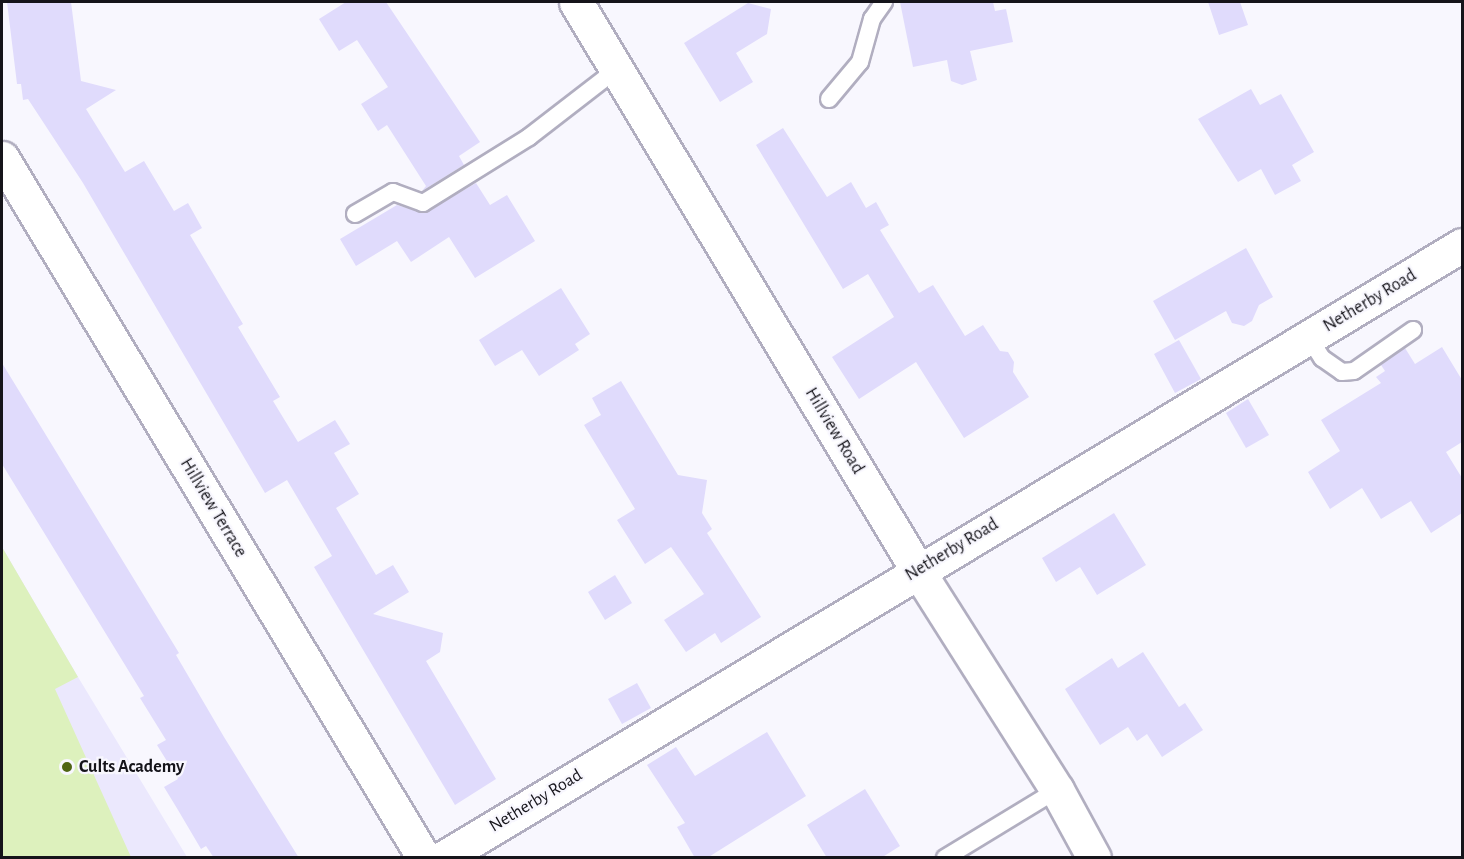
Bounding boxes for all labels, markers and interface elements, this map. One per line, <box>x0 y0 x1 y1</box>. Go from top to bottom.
street label: Netherby Road <box>1319 265 1421 337</box>
street label: Hillview Road <box>800 384 868 478</box>
street label: Hillview Terrace <box>175 455 251 561</box>
street label: Netherby Road <box>901 514 1003 586</box>
place label: Cults Academy <box>79 756 184 778</box>
marker: Cults Academy <box>60 760 74 774</box>
street label: Netherby Road <box>485 765 587 837</box>

